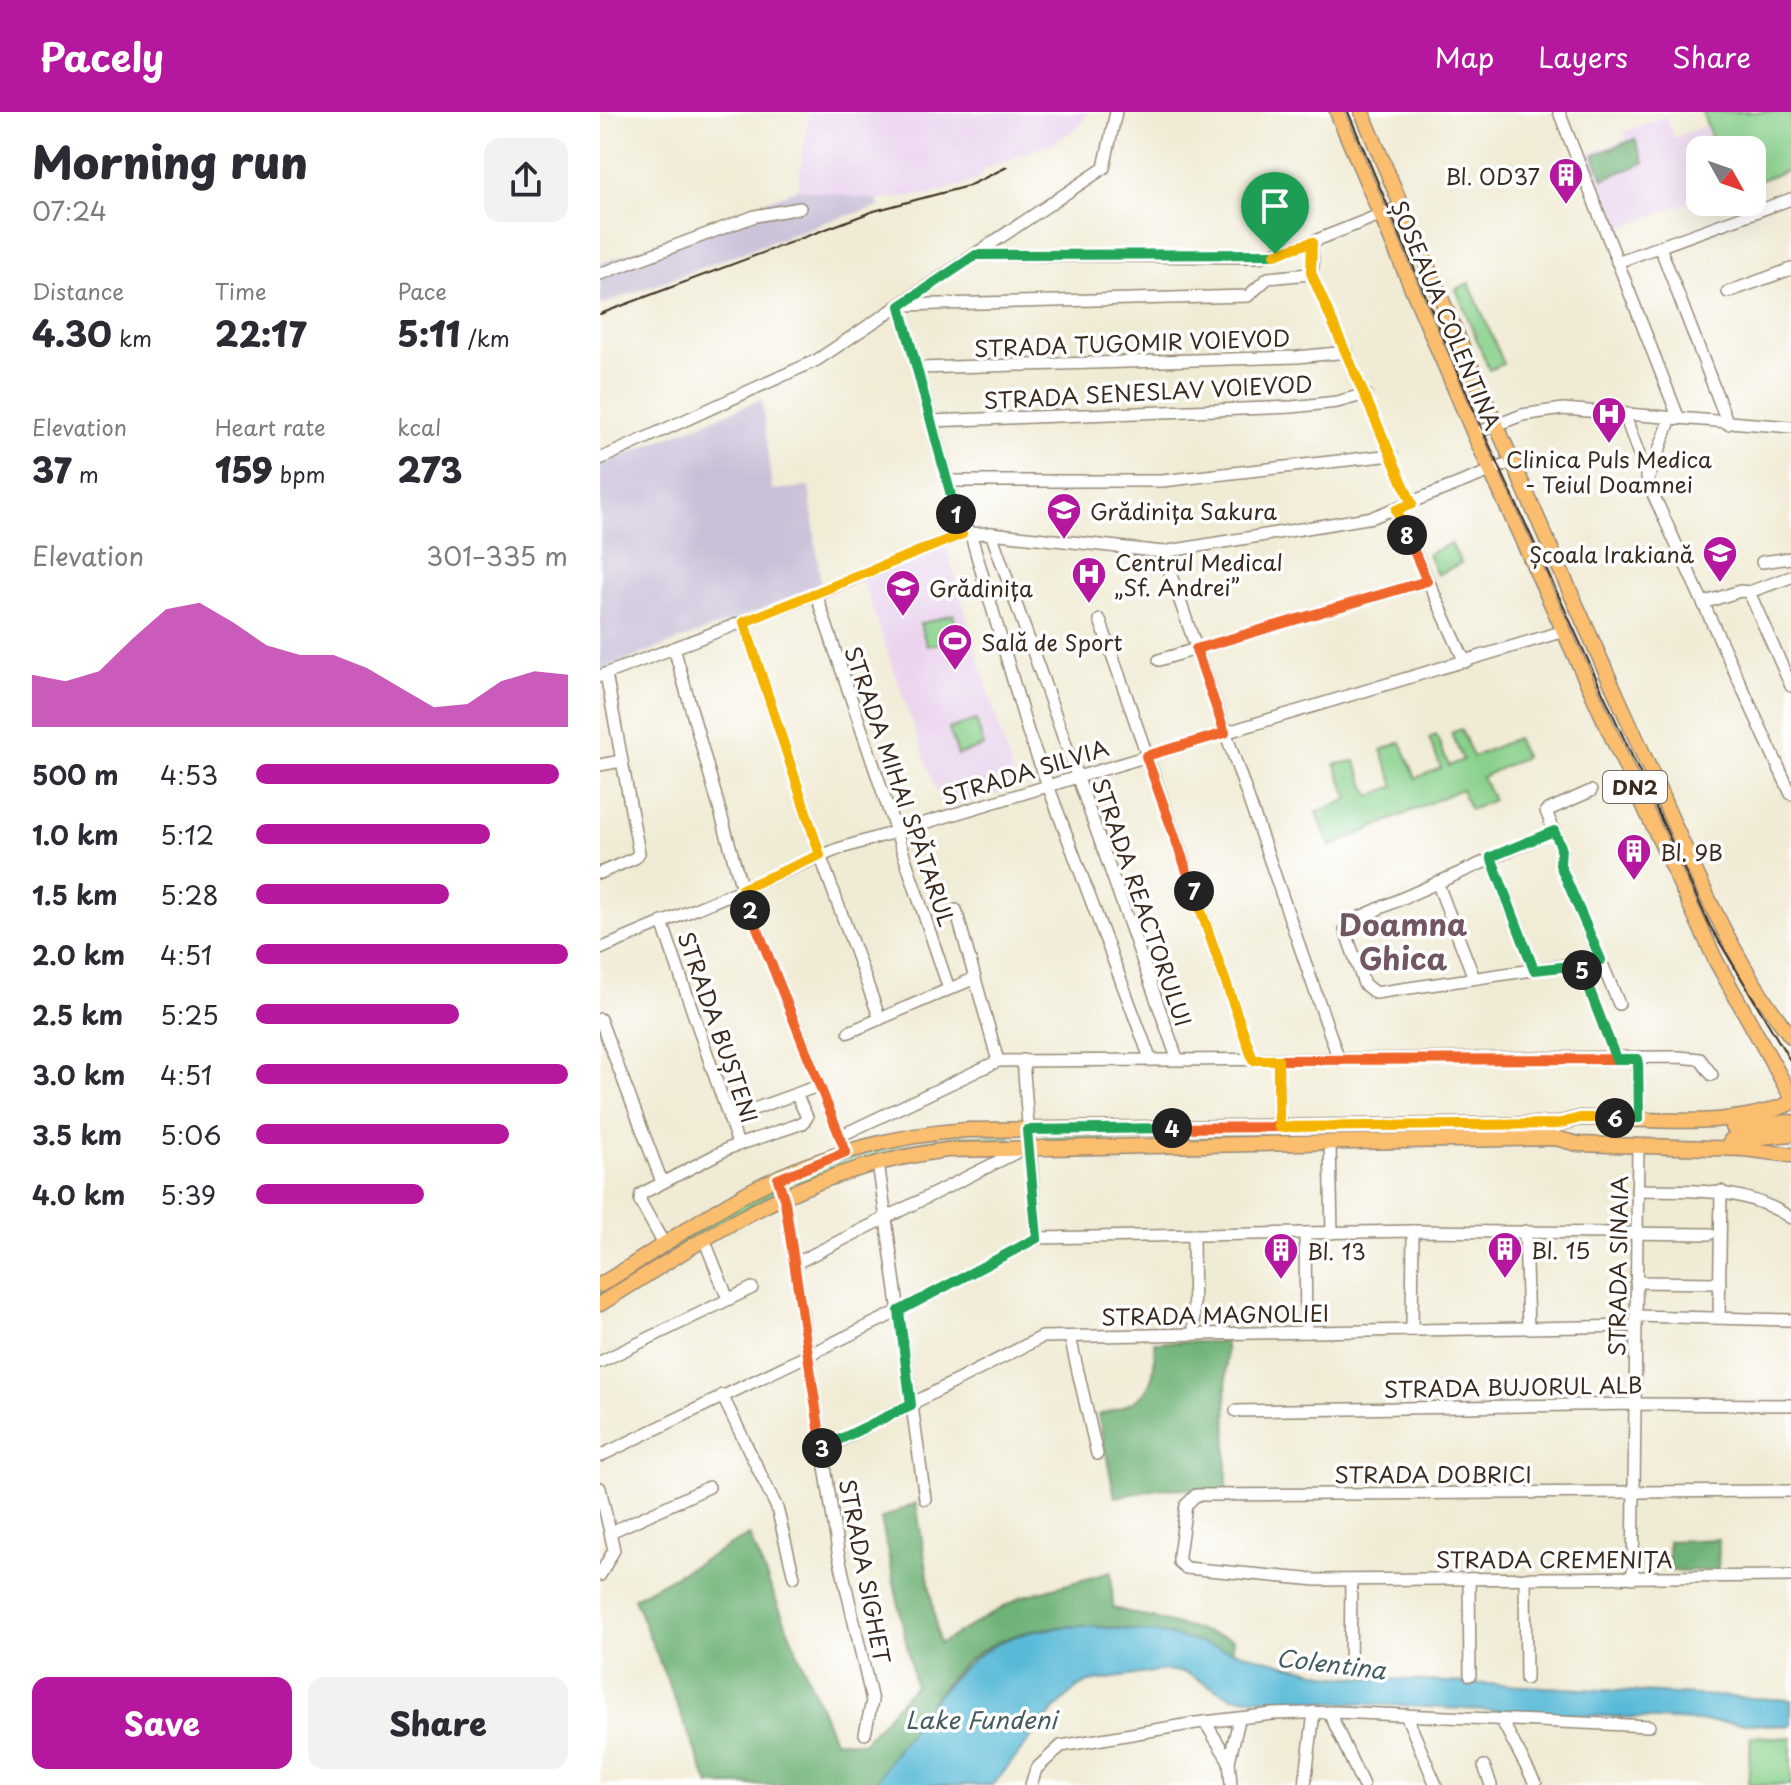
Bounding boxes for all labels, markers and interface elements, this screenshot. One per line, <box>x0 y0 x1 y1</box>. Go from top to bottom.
text: Pacely <box>40 28 164 85</box>
text: Map <box>1434 35 1494 78</box>
text: Layers <box>1538 35 1628 78</box>
text: Share <box>1672 35 1751 78</box>
text: Morning run <box>32 128 308 194</box>
north arrow <box>1686 136 1766 216</box>
map controls <box>1686 136 1766 216</box>
button: share <box>484 138 568 222</box>
building icon: Bl. OD37 <box>1547 156 1585 206</box>
place label: Bl. OD37 <box>1445 159 1540 192</box>
pin <box>1241 172 1309 254</box>
icon: arrive <box>1253 184 1297 228</box>
text: 07:24 <box>32 191 107 230</box>
street label: ȘOSEAUA COLENTINA <box>1384 195 1510 435</box>
text: Distance <box>32 274 124 307</box>
text: Time <box>215 274 267 307</box>
text: Pace <box>397 274 447 307</box>
text: 4.30 <box>32 307 112 359</box>
text: 22:17 <box>215 307 306 359</box>
text: 5:11 <box>397 307 461 359</box>
street label: STRADA TUGOMIR VOIEVOD <box>973 320 1291 364</box>
text: km <box>112 321 152 354</box>
text: /km <box>461 321 510 354</box>
street label: STRADA SENESLAV VOIEVOD <box>983 366 1313 416</box>
hospital icon: Clinica Puls Medica - Teiul Doamnei <box>1590 395 1628 445</box>
text: Elevation <box>32 410 127 443</box>
text: Heart rate <box>215 410 326 443</box>
text: kcal <box>397 410 441 443</box>
place label: Clinica Puls Medica - Teiul Doamnei <box>1506 442 1712 500</box>
text: 37 <box>32 443 72 495</box>
text: 159 <box>215 443 273 495</box>
text: 273 <box>397 443 463 495</box>
text: m <box>72 457 99 490</box>
text: bpm <box>273 457 325 490</box>
school or university icon: Grădinița Sakura <box>1045 491 1083 541</box>
pin: 1 <box>936 494 976 534</box>
place label: Grădinița Sakura <box>1090 494 1277 527</box>
text: 1 <box>951 497 961 530</box>
pin: 8 <box>1387 515 1427 555</box>
text: 8 <box>1400 518 1414 551</box>
school or university icon: Școala Irakiană <box>1701 534 1739 584</box>
text: Elevation <box>32 536 144 575</box>
text: 301–335 m <box>426 536 568 575</box>
place label: Școala Irakiană <box>1529 537 1695 570</box>
place label: Centrul Medical „Sf. Andrei” <box>1115 545 1283 603</box>
hospital icon: Centrul Medical „Sf. Andrei” <box>1070 555 1108 605</box>
school or university icon: Grădinița <box>884 568 922 618</box>
place label: Grădinița <box>929 571 1033 604</box>
sports icon: Sală de Sport <box>936 622 974 672</box>
place label: Sală de Sport <box>981 625 1122 658</box>
street label: STRADA MIHAI SPĂTARUL <box>837 641 965 931</box>
street label: STRADA SILVIA <box>937 730 1113 812</box>
text: 500 m <box>32 755 118 794</box>
text: 4:53 <box>160 755 218 794</box>
road number: DN2 <box>1603 771 1667 803</box>
street label: STRADA REACTORULUI <box>1085 773 1201 1031</box>
text: 1.0 km <box>32 815 119 854</box>
text: 5:12 <box>160 815 214 854</box>
building icon: Bl. 9B <box>1615 832 1653 882</box>
place label: Bl. 9B <box>1660 835 1723 868</box>
pin: 7 <box>1174 871 1214 911</box>
text: 7 <box>1188 874 1200 907</box>
text: 1.5 km <box>32 875 118 914</box>
text: 5:28 <box>160 875 219 914</box>
pin: 2 <box>730 890 770 930</box>
text: 2 <box>742 893 758 926</box>
district label: Doamna Ghica <box>1339 901 1468 980</box>
street label: STRADA BUȘTENI <box>671 927 767 1127</box>
text: 2.0 km <box>32 935 125 974</box>
text: 4:51 <box>160 935 212 974</box>
pin: 5 <box>1562 950 1602 990</box>
text: 5 <box>1575 953 1589 986</box>
text: 2.5 km <box>32 995 123 1034</box>
text: 5:25 <box>160 995 219 1034</box>
text: 3.0 km <box>32 1055 125 1094</box>
text: 4:51 <box>160 1055 212 1094</box>
pin: 6 <box>1595 1098 1635 1138</box>
text: 6 <box>1607 1101 1623 1134</box>
pin: 4 <box>1152 1108 1192 1148</box>
text: 4 <box>1165 1111 1179 1144</box>
text: 3.5 km <box>32 1115 122 1154</box>
text: 5:06 <box>160 1115 221 1154</box>
text: 4.0 km <box>32 1175 125 1214</box>
text: 5:39 <box>160 1175 216 1214</box>
street label: STRADA SINAIA <box>1599 1175 1635 1357</box>
building icon: Bl. 15 <box>1486 1230 1524 1280</box>
building icon: Bl. 13 <box>1262 1231 1300 1281</box>
place label: Bl. 15 <box>1531 1233 1590 1266</box>
place label: Bl. 13 <box>1307 1234 1366 1267</box>
street label: STRADA MAGNOLIEI <box>1101 1296 1329 1332</box>
street label: STRADA BUJORUL ALB <box>1383 1367 1643 1405</box>
pin: 3 <box>802 1428 842 1468</box>
text: 3 <box>815 1431 829 1464</box>
street label: STRADA DOBRICI <box>1334 1457 1532 1490</box>
street label: STRADA SIGHET <box>832 1476 900 1666</box>
street label: STRADA CREMENIȚA <box>1436 1542 1672 1575</box>
water label: Colentina <box>1274 1638 1389 1688</box>
button: Save <box>32 1677 292 1769</box>
button: Share <box>308 1677 568 1769</box>
water label: Lake Fundeni <box>905 1701 1060 1737</box>

